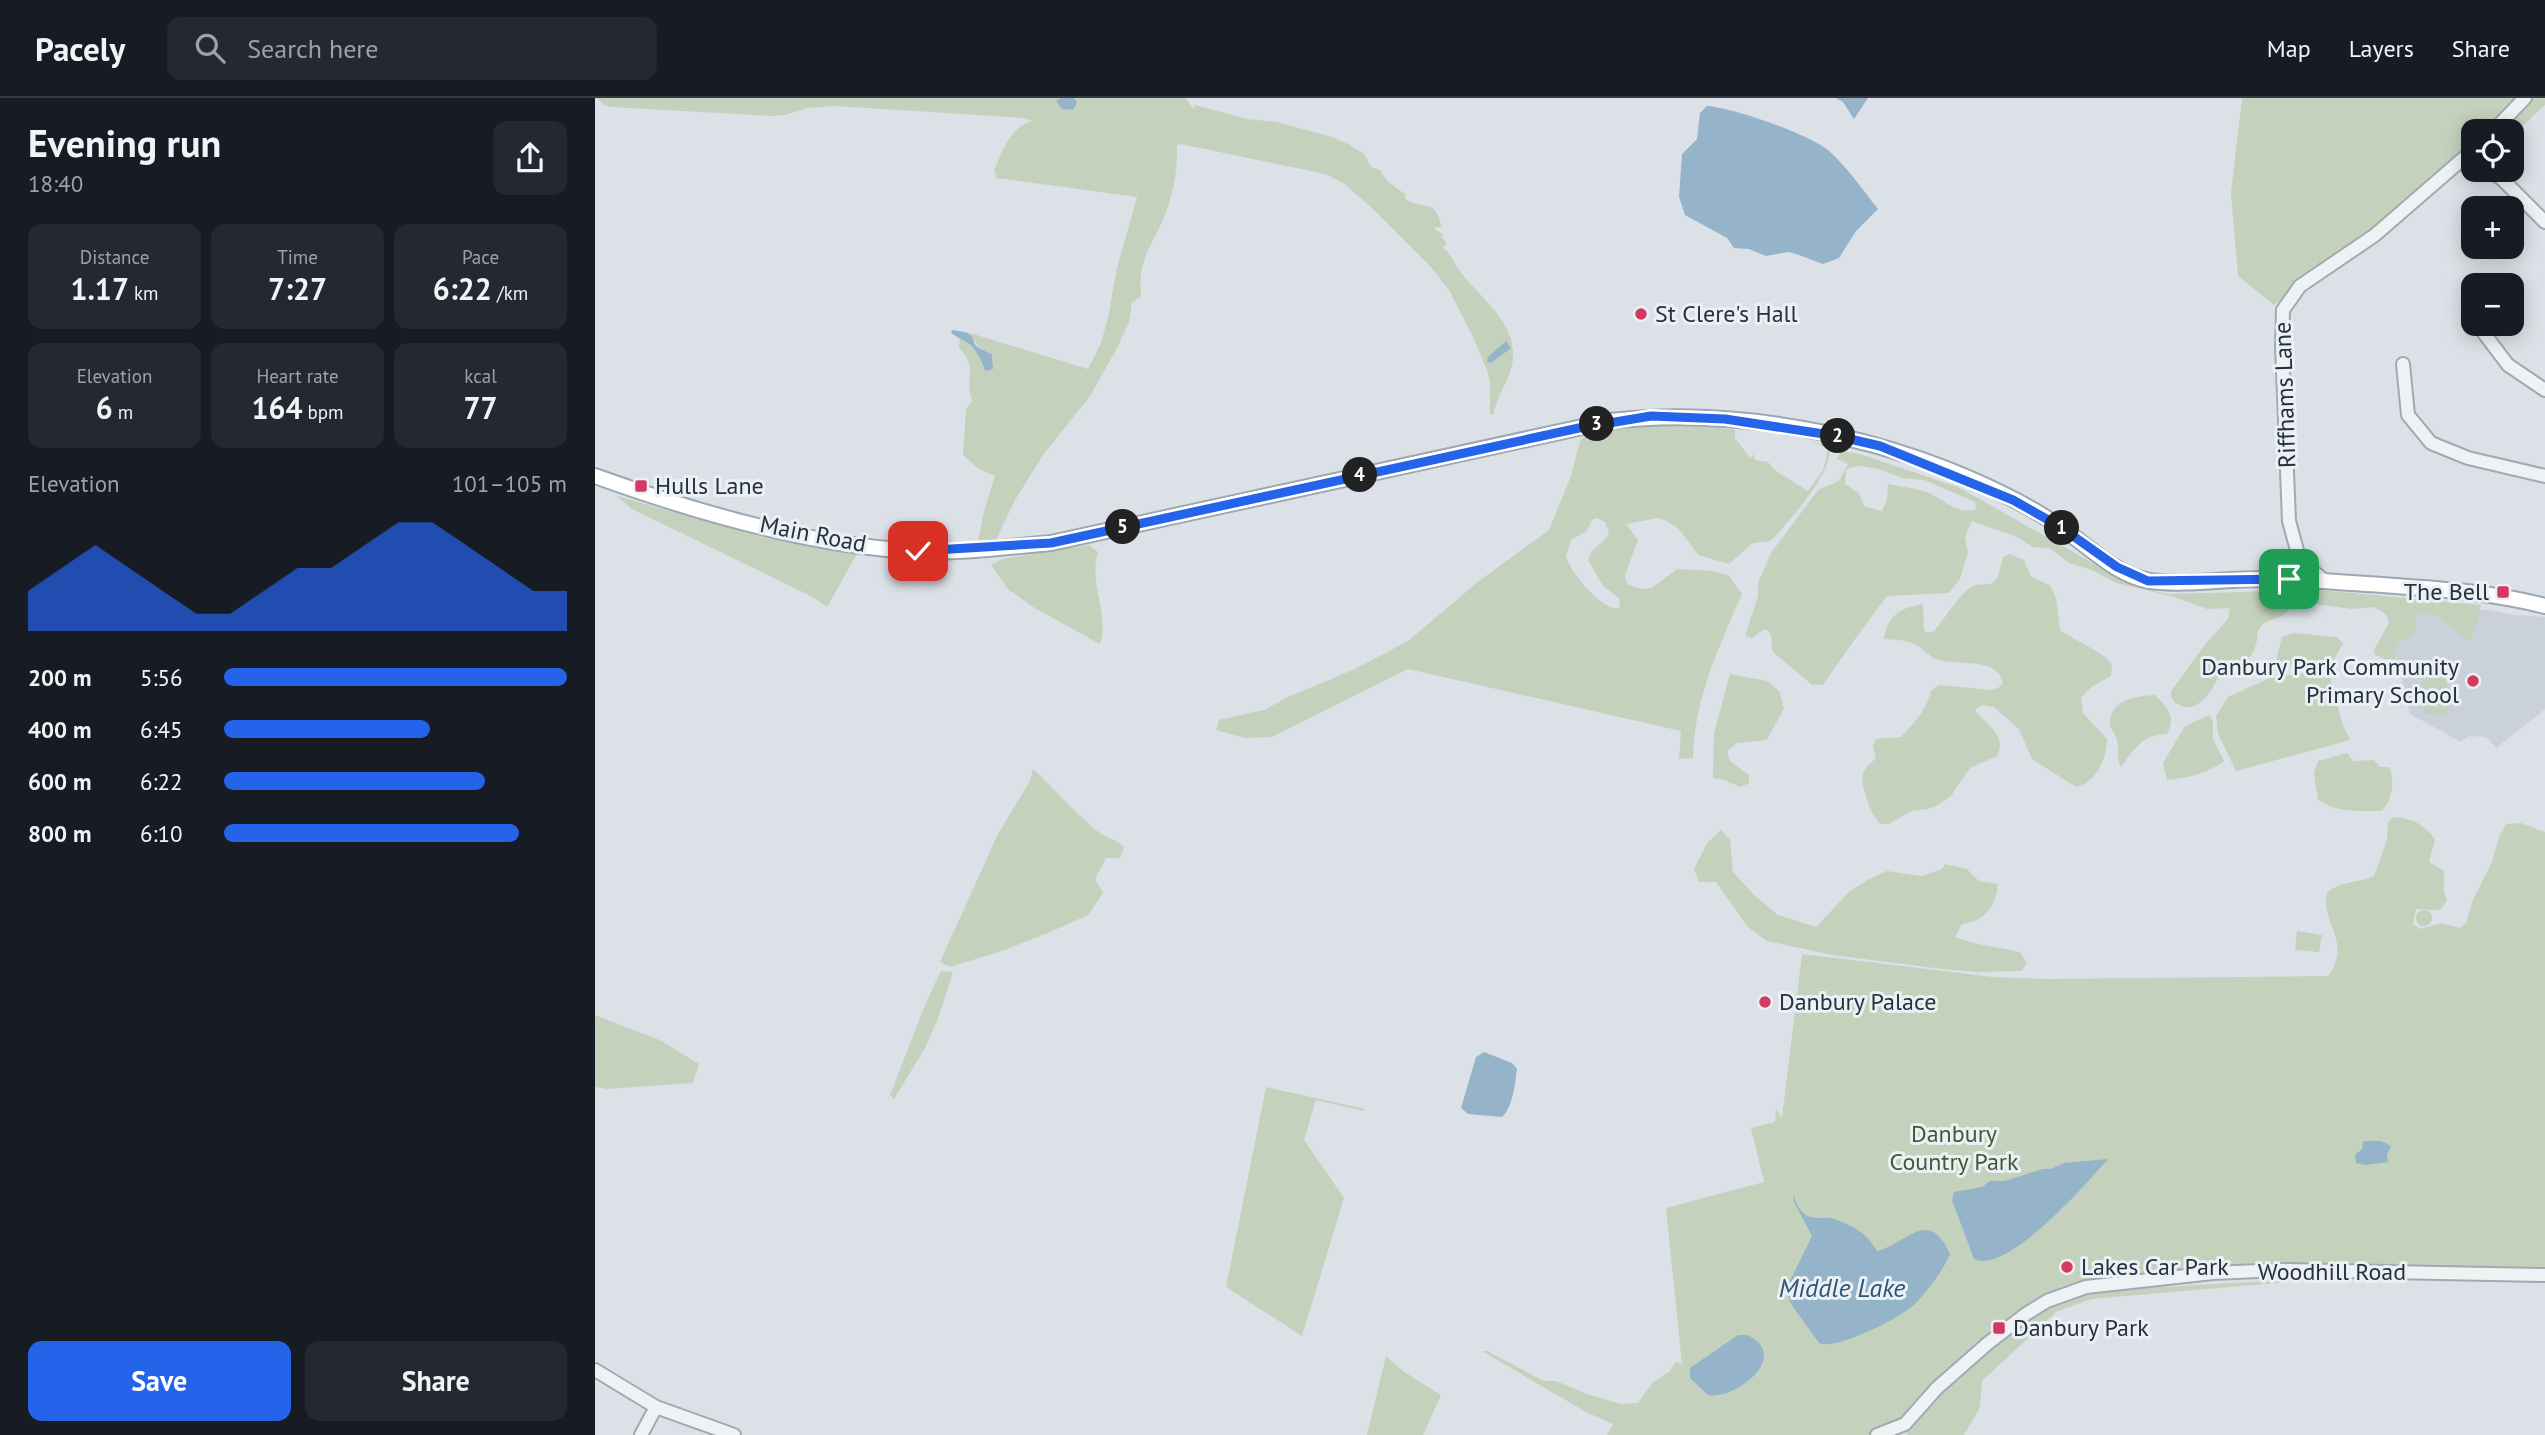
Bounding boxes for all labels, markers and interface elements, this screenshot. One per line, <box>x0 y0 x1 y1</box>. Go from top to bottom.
search box <box>167 17 657 80</box>
text: Pacely <box>35 27 125 70</box>
icon: search <box>191 29 229 67</box>
text: Search here <box>247 32 378 65</box>
text: Map <box>2267 33 2311 64</box>
text: Layers <box>2349 33 2414 64</box>
text: Share <box>2452 33 2510 64</box>
text: Evening run <box>28 118 221 167</box>
map controls <box>2461 119 2524 336</box>
button: locate <box>2461 119 2524 182</box>
button: share <box>493 121 567 195</box>
text: 18:40 <box>28 169 83 198</box>
button: + <box>2461 196 2524 259</box>
text: Distance <box>80 245 149 269</box>
text: Time <box>277 245 318 269</box>
text: Pace <box>462 245 499 269</box>
text: 1.17 <box>70 269 129 308</box>
text: 7:27 <box>268 269 327 308</box>
text: 6:22 <box>433 269 492 308</box>
button: − <box>2461 273 2524 336</box>
text: km <box>129 281 159 305</box>
text: /km <box>492 281 528 305</box>
place label: St Clere's Hall <box>1655 298 1798 329</box>
marker: St Clere's Hall <box>1633 306 1649 322</box>
street label: Riffhams Lane <box>2266 321 2303 469</box>
text: Elevation <box>77 364 152 388</box>
text: Heart rate <box>256 364 339 388</box>
text: kcal <box>464 364 497 388</box>
text: 6 <box>96 388 113 427</box>
text: 164 <box>251 388 302 427</box>
text: 77 <box>463 388 498 427</box>
text: m <box>113 400 133 424</box>
text: bpm <box>302 400 344 424</box>
pin: 3 <box>1579 406 1615 442</box>
text: 3 <box>1591 411 1602 435</box>
pin: 2 <box>1821 418 1855 454</box>
text: 2 <box>1832 423 1843 447</box>
pin: 4 <box>1343 458 1377 492</box>
text: 4 <box>1354 462 1365 486</box>
text: Elevation <box>28 469 120 498</box>
text: 101–105 m <box>452 469 567 498</box>
place label: Hulls Lane <box>655 470 764 501</box>
marker: Hulls Lane <box>633 478 649 494</box>
street label: Main Road <box>757 508 869 559</box>
pin: 5 <box>1105 510 1141 544</box>
pin: 1 <box>2045 510 2079 546</box>
text: 5 <box>1117 514 1128 538</box>
text: 1 <box>2056 515 2067 539</box>
pin <box>888 521 948 581</box>
icon: check <box>899 532 937 570</box>
pin <box>2259 549 2319 609</box>
icon: arrive <box>2270 560 2308 598</box>
place label: The Bell <box>2404 576 2489 607</box>
marker: The Bell <box>2495 584 2511 600</box>
place label: Danbury Park Community Primary School <box>2201 651 2459 710</box>
text: 200 m <box>28 663 91 692</box>
text: 5:56 <box>140 663 183 692</box>
marker: Danbury Park Community Primary School <box>2465 673 2481 689</box>
text: 400 m <box>28 715 91 744</box>
text: 6:45 <box>140 715 183 744</box>
text: 600 m <box>28 767 91 796</box>
text: 6:22 <box>140 767 183 796</box>
text: 800 m <box>28 819 91 848</box>
text: 6:10 <box>140 819 183 848</box>
place label: Danbury Palace <box>1779 986 1936 1017</box>
marker: Danbury Palace <box>1757 994 1773 1010</box>
park label: Danbury Country Park <box>1890 1118 2019 1177</box>
place label: Lakes Car Park <box>2081 1251 2229 1282</box>
street label: Woodhill Road <box>2258 1256 2406 1287</box>
marker: Lakes Car Park <box>2059 1259 2075 1275</box>
water label: Middle Lake <box>1779 1271 1905 1304</box>
place label: Danbury Park <box>2013 1312 2149 1343</box>
marker: Danbury Park <box>1991 1320 2007 1336</box>
button: Save <box>28 1341 291 1421</box>
button: Share <box>305 1341 567 1421</box>

